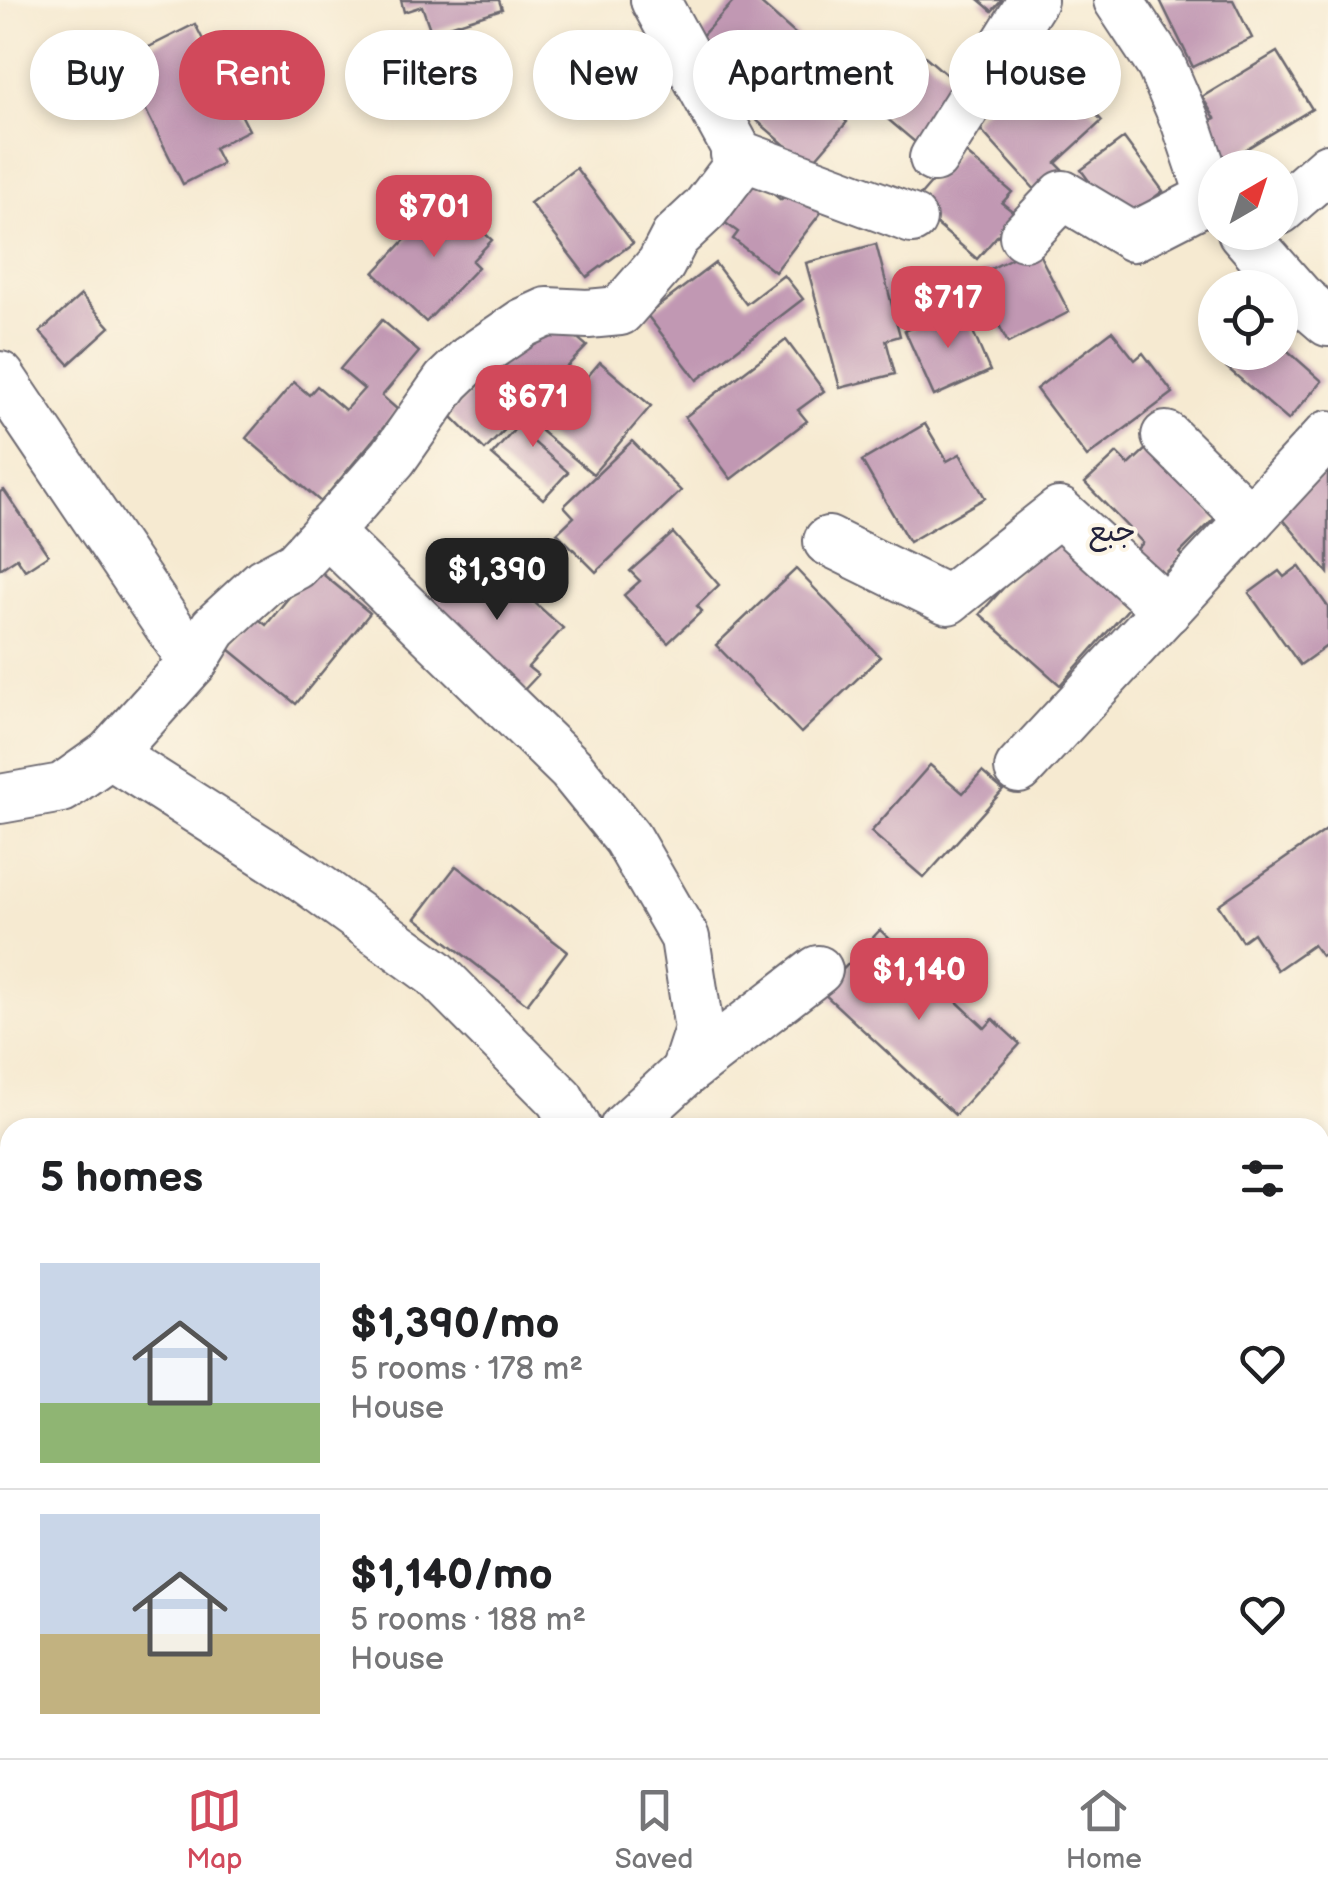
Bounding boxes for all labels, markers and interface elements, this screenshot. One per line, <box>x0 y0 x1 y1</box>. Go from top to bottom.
chip: Buy <box>30 30 159 120</box>
chip: Rent <box>179 30 325 120</box>
chip: Filters <box>345 30 513 120</box>
chip: New <box>533 30 673 120</box>
chip: Apartment <box>693 30 929 120</box>
chip: House <box>949 30 1121 120</box>
north arrow <box>1198 150 1298 250</box>
map controls <box>1198 150 1298 370</box>
pin: $701 <box>375 175 493 260</box>
text: $701 <box>398 188 470 227</box>
pin: $717 <box>889 266 1007 351</box>
button: locate <box>1198 270 1298 370</box>
text: $717 <box>913 279 983 318</box>
pin: $671 <box>474 365 592 450</box>
text: $671 <box>497 378 569 417</box>
district label: جبع <box>1088 514 1136 552</box>
pin: $1,390 <box>416 538 578 623</box>
text: $1,390 <box>447 551 547 590</box>
pin: $1,140 <box>838 938 1000 1023</box>
text: $1,140 <box>872 951 966 990</box>
icon: filters <box>1235 1151 1290 1206</box>
text: 5 homes <box>40 1153 203 1204</box>
text: $1,390/mo <box>350 1299 559 1350</box>
icon: home <box>120 1303 240 1423</box>
icon: heart <box>1235 1336 1290 1391</box>
text: 5 rooms · 178 m² <box>350 1350 583 1389</box>
text: House <box>350 1389 444 1428</box>
text: $1,140/mo <box>350 1550 553 1601</box>
icon: home <box>120 1554 240 1674</box>
icon: heart <box>1235 1587 1290 1642</box>
text: 5 rooms · 188 m² <box>350 1601 586 1640</box>
text: House <box>350 1640 444 1679</box>
tab: Map <box>186 1783 242 1876</box>
tab: Saved <box>615 1783 693 1876</box>
tab: Home <box>1066 1783 1142 1876</box>

